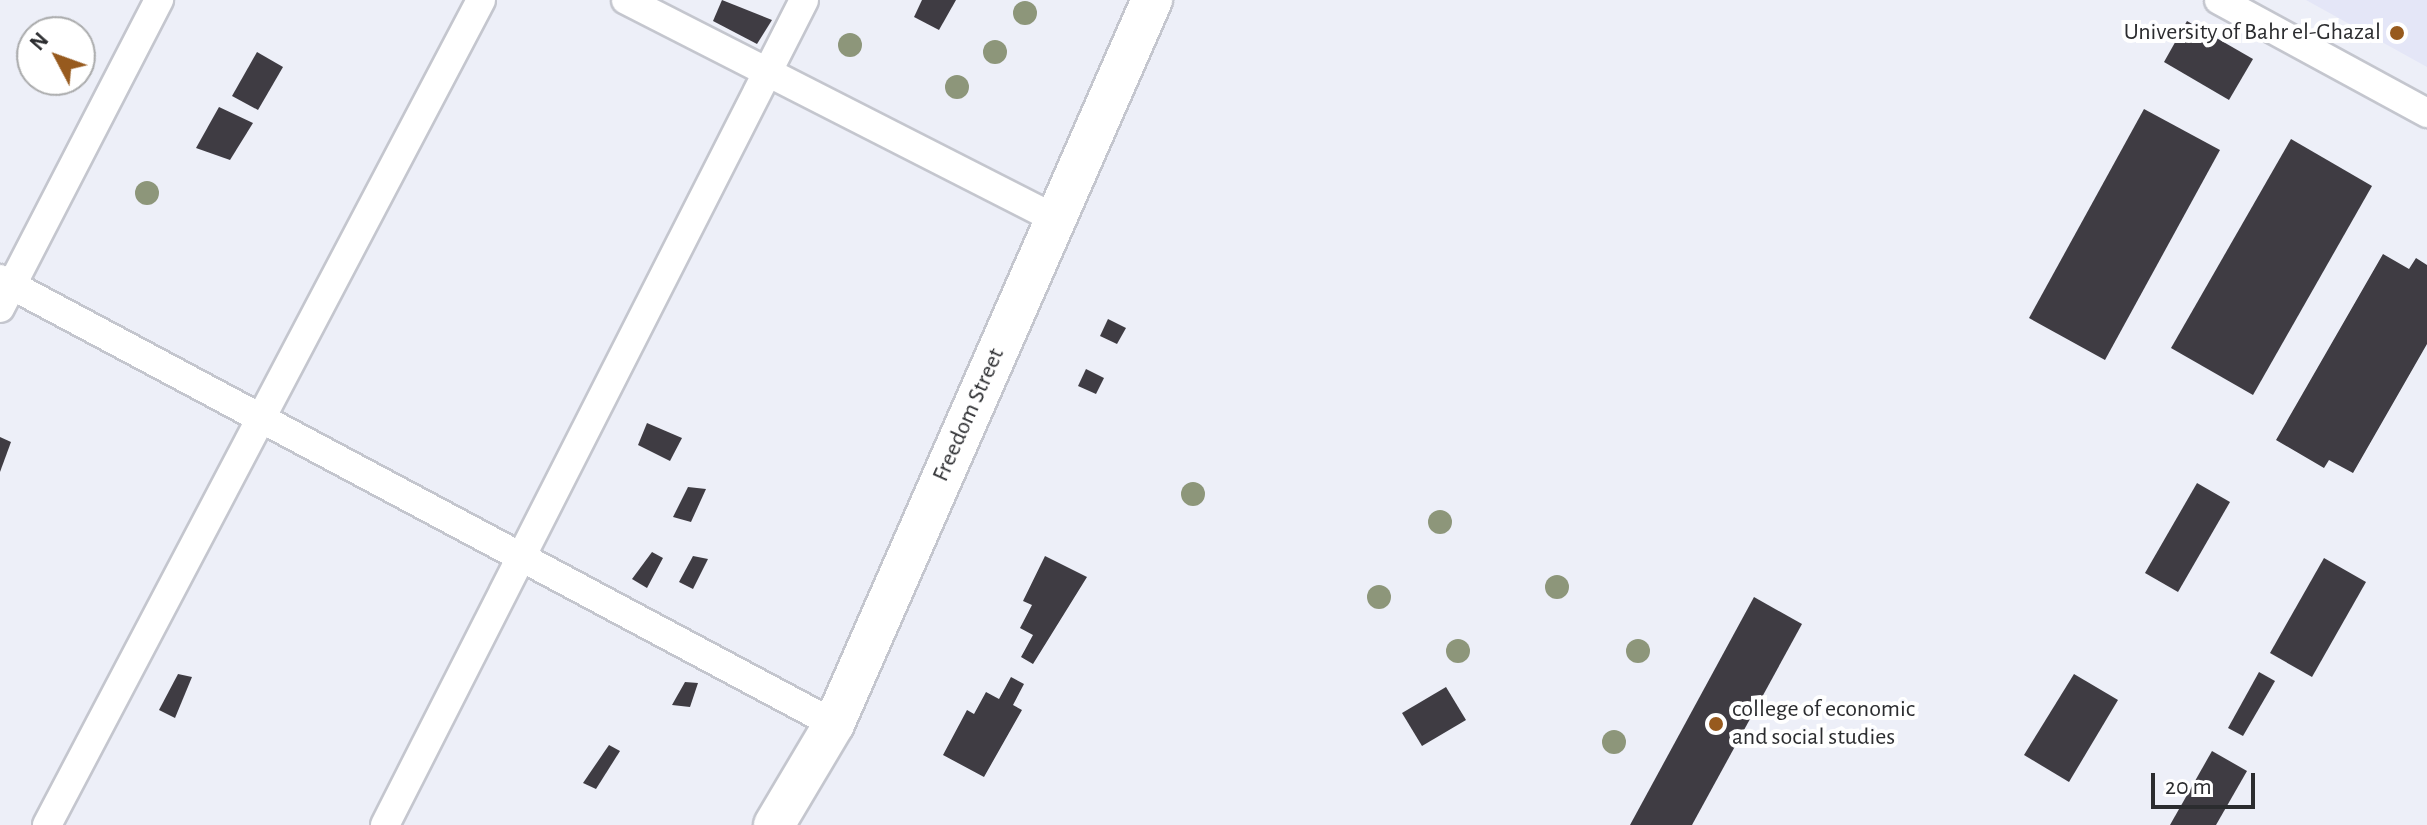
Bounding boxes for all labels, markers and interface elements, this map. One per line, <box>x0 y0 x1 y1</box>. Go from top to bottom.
north arrow <box>16 16 96 96</box>
place label: University of Bahr el-Ghazal <box>2124 19 2381 47</box>
marker: University of Bahr el-Ghazal <box>2388 24 2406 42</box>
text: N <box>26 29 53 55</box>
street label: Freedom Street <box>927 344 1011 486</box>
place label: college of economic and social studies <box>1732 696 1915 752</box>
marker: college of economic and social studies <box>1707 715 1725 733</box>
scale bar <box>2155 757 2259 807</box>
text: 20 m <box>2165 775 2212 799</box>

